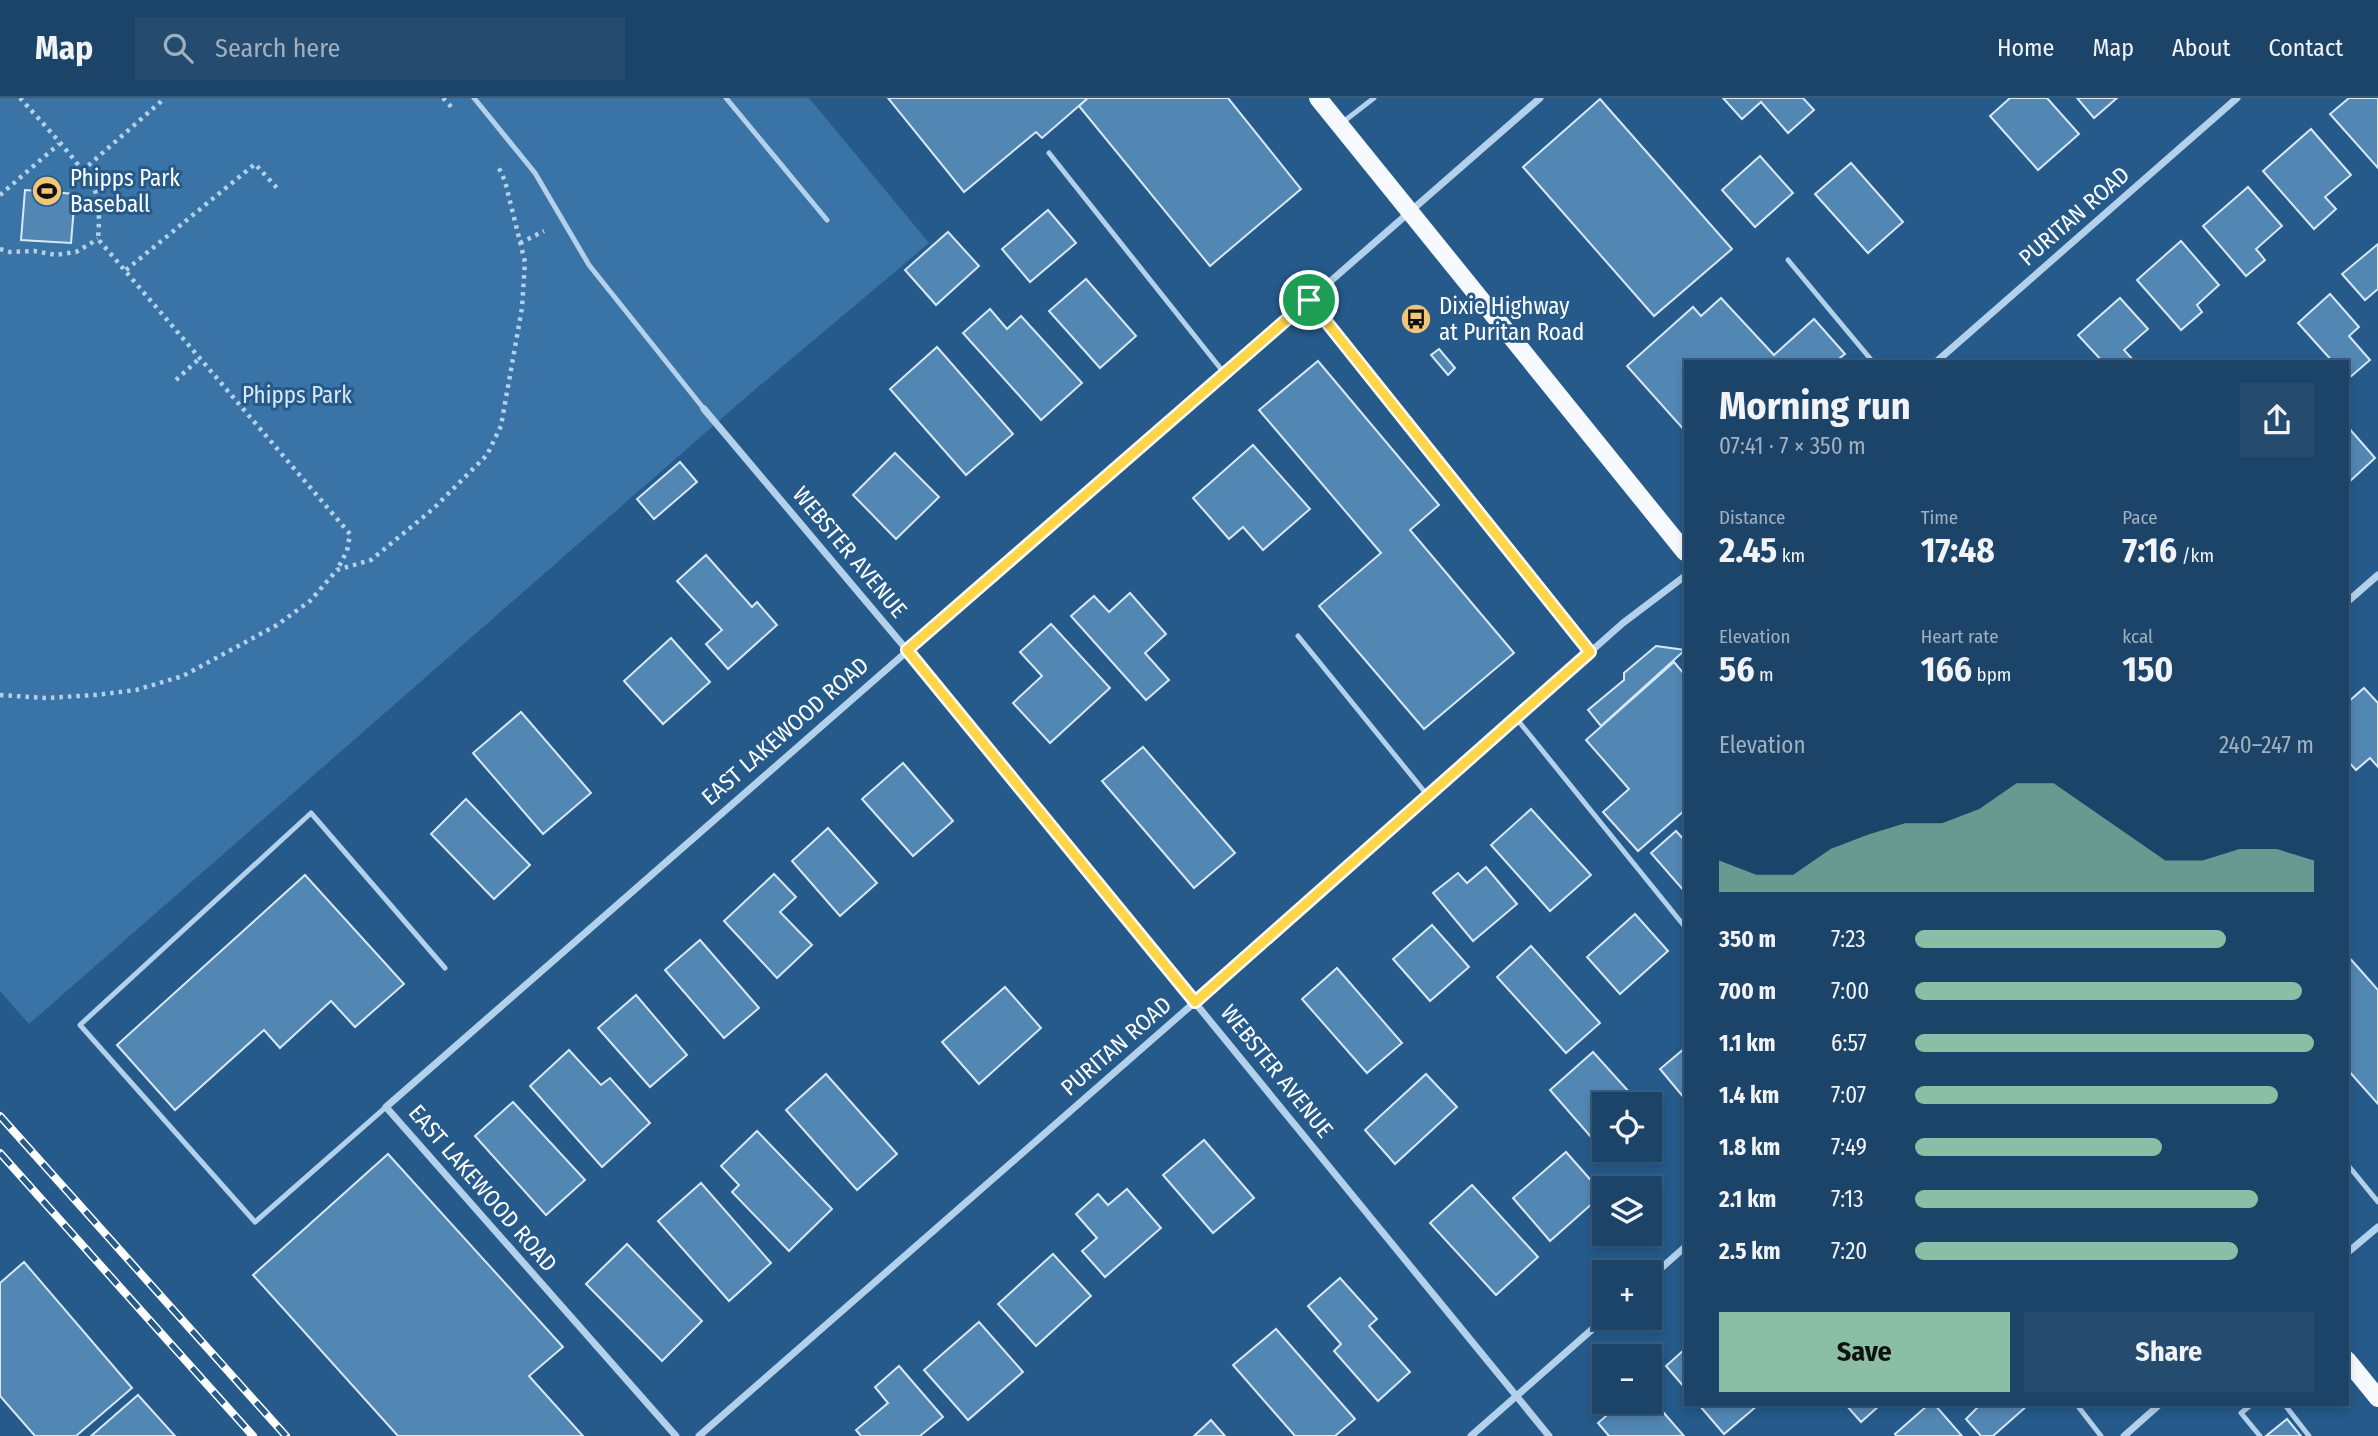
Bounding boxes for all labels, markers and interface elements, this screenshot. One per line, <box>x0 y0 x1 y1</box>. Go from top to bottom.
search box <box>135 17 625 80</box>
text: Map <box>35 28 93 68</box>
icon: search <box>159 29 197 67</box>
text: Search here <box>215 33 340 64</box>
text: Home <box>1997 34 2054 62</box>
text: Map <box>2092 34 2134 62</box>
text: About <box>2172 34 2230 62</box>
text: Contact <box>2268 34 2343 62</box>
street label: PURITAN ROAD <box>2013 160 2135 272</box>
place label: Phipps Park Baseball <box>70 164 180 218</box>
sports icon: Phipps Park Baseball <box>30 174 64 208</box>
pin <box>1279 270 1339 330</box>
icon: arrive <box>1290 281 1328 319</box>
place label: Dixie Highway at Puritan Road <box>1439 292 1584 346</box>
bus stop icon: Dixie Highway at Puritan Road <box>1399 302 1433 336</box>
park label: Phipps Park <box>242 381 352 409</box>
text: Morning run <box>1719 383 1911 429</box>
button: share <box>2240 383 2314 457</box>
text: 07:41 · 7 × 350 m <box>1719 432 1866 460</box>
street label: WEBSTER AVENUE <box>787 481 913 623</box>
text: Distance <box>1719 506 1786 529</box>
text: Time <box>1921 506 1958 529</box>
text: Pace <box>2122 506 2158 529</box>
text: 2.45 <box>1719 529 1777 571</box>
text: 17:48 <box>1921 529 1995 571</box>
text: 7:16 <box>2122 529 2177 571</box>
text: km <box>1777 544 1805 567</box>
text: /km <box>2177 544 2214 567</box>
text: Elevation <box>1719 625 1791 648</box>
text: Heart rate <box>1921 625 1999 648</box>
text: kcal <box>2122 625 2153 648</box>
text: 56 <box>1719 648 1755 690</box>
text: 166 <box>1921 648 1972 690</box>
text: 150 <box>2122 648 2173 690</box>
street label: EAST LAKEWOOD ROAD <box>696 651 874 811</box>
text: m <box>1755 663 1774 686</box>
text: bpm <box>1972 663 2011 686</box>
text: Elevation <box>1719 731 1806 759</box>
text: 240–247 m <box>2219 731 2314 759</box>
text: 350 m <box>1719 925 1776 953</box>
text: 7:23 <box>1831 925 1866 953</box>
text: 700 m <box>1719 977 1776 1005</box>
text: 7:00 <box>1831 977 1869 1005</box>
street label: PURITAN ROAD <box>1055 990 1177 1102</box>
street label: WEBSTER AVENUE <box>1215 999 1339 1143</box>
text: 1.1 km <box>1719 1029 1775 1057</box>
text: 6:57 <box>1831 1029 1867 1057</box>
text: 1.4 km <box>1719 1081 1779 1109</box>
text: 7:07 <box>1831 1081 1866 1109</box>
map controls <box>1592 1092 1662 1414</box>
button: locate <box>1592 1092 1662 1162</box>
street label: EAST LAKEWOOD ROAD <box>403 1099 563 1277</box>
text: 1.8 km <box>1719 1133 1780 1161</box>
text: 7:49 <box>1831 1133 1867 1161</box>
button: layers <box>1592 1176 1662 1246</box>
text: 2.1 km <box>1719 1185 1776 1213</box>
text: 7:13 <box>1831 1185 1864 1213</box>
text: 2.5 km <box>1719 1237 1780 1265</box>
text: 7:20 <box>1831 1237 1867 1265</box>
button: + <box>1592 1260 1662 1330</box>
button: Save <box>1719 1312 2010 1392</box>
button: Share <box>2024 1312 2314 1392</box>
button: − <box>1592 1344 1662 1414</box>

